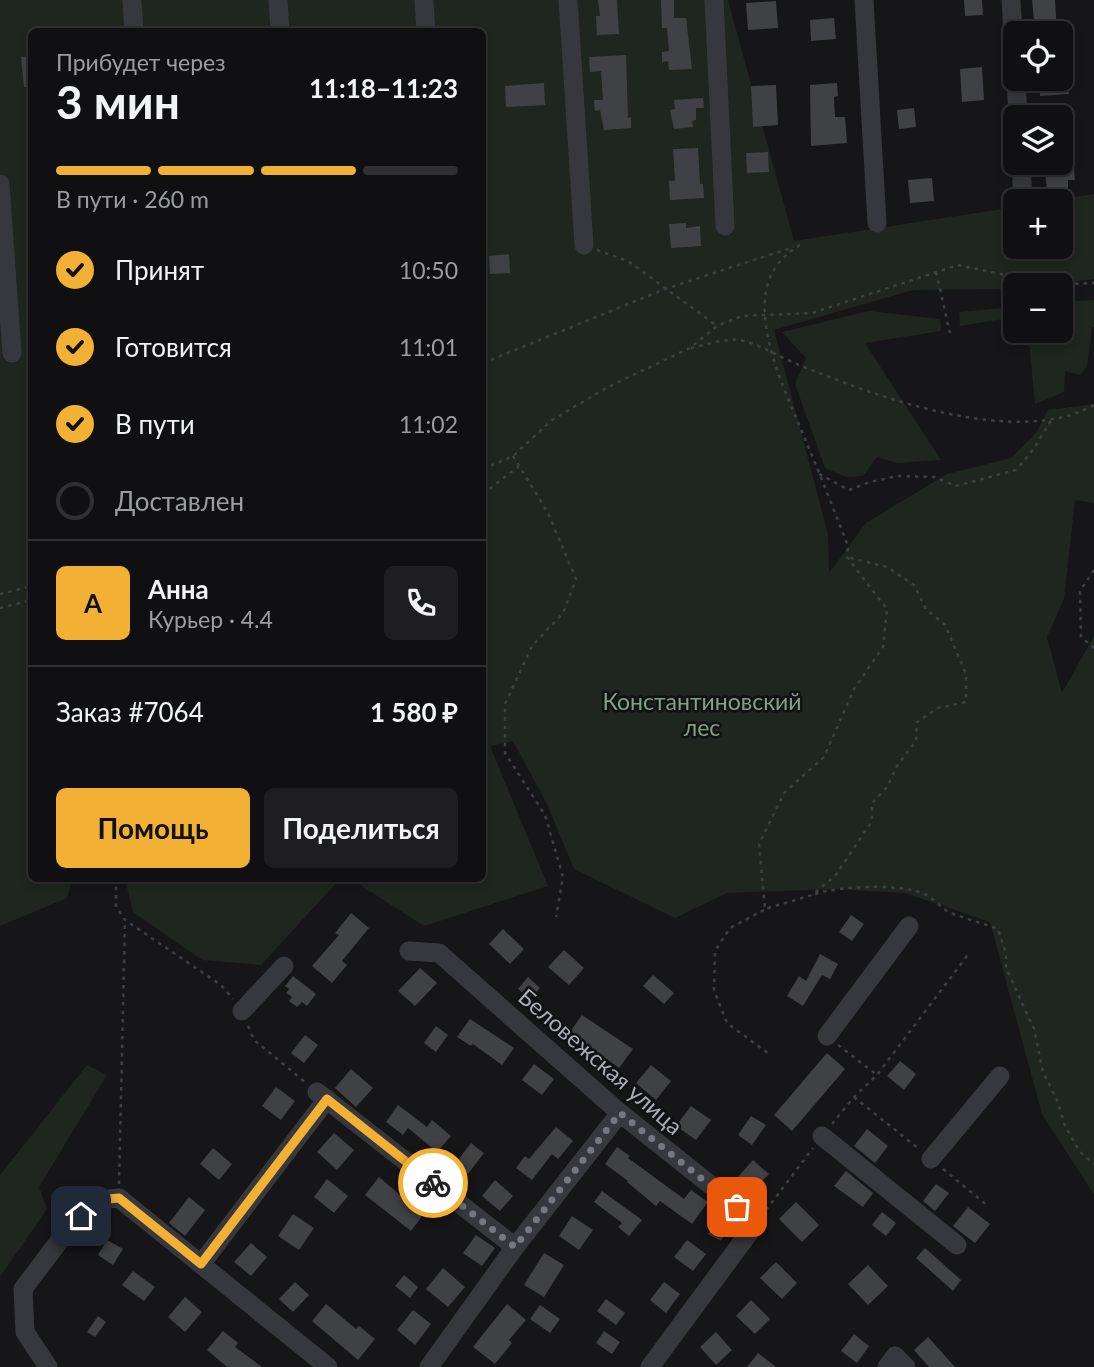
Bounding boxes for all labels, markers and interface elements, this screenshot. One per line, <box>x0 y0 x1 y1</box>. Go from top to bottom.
map controls <box>1003 21 1073 343</box>
button: locate <box>1003 21 1073 91</box>
text: Прибудет через <box>56 48 226 76</box>
text: 11:18–11:23 <box>309 72 458 104</box>
text: 3 мин <box>56 74 180 129</box>
button: layers <box>1003 105 1073 175</box>
text: В пути · 260 m <box>56 185 209 213</box>
button: + <box>1003 189 1073 259</box>
icon: check <box>56 251 94 289</box>
text: Принят <box>115 254 204 286</box>
text: 10:50 <box>399 256 458 284</box>
button: − <box>1003 273 1073 343</box>
icon: check <box>56 328 94 366</box>
text: Готовится <box>115 331 232 363</box>
text: 11:01 <box>399 333 458 361</box>
icon: check <box>56 405 94 443</box>
text: В пути <box>115 408 195 440</box>
text: 11:02 <box>399 410 458 438</box>
text: Доставлен <box>115 485 244 517</box>
button: phone <box>384 566 458 640</box>
text: Анна <box>148 573 209 605</box>
text: А <box>84 587 102 619</box>
text: Курьер · 4.4 <box>148 605 273 633</box>
park label: Константиновский лес <box>602 687 802 741</box>
text: Заказ #7064 <box>56 696 204 728</box>
text: 1 580 ₽ <box>370 696 458 728</box>
button: Помощь <box>56 788 250 868</box>
button: Поделиться <box>264 788 458 868</box>
street label: Беловежская улица <box>513 982 689 1140</box>
courier <box>398 1148 468 1218</box>
icon: bike <box>414 1164 452 1202</box>
pin <box>707 1177 767 1237</box>
pin <box>51 1186 111 1246</box>
icon: bag <box>718 1188 756 1226</box>
icon: home <box>62 1197 100 1235</box>

